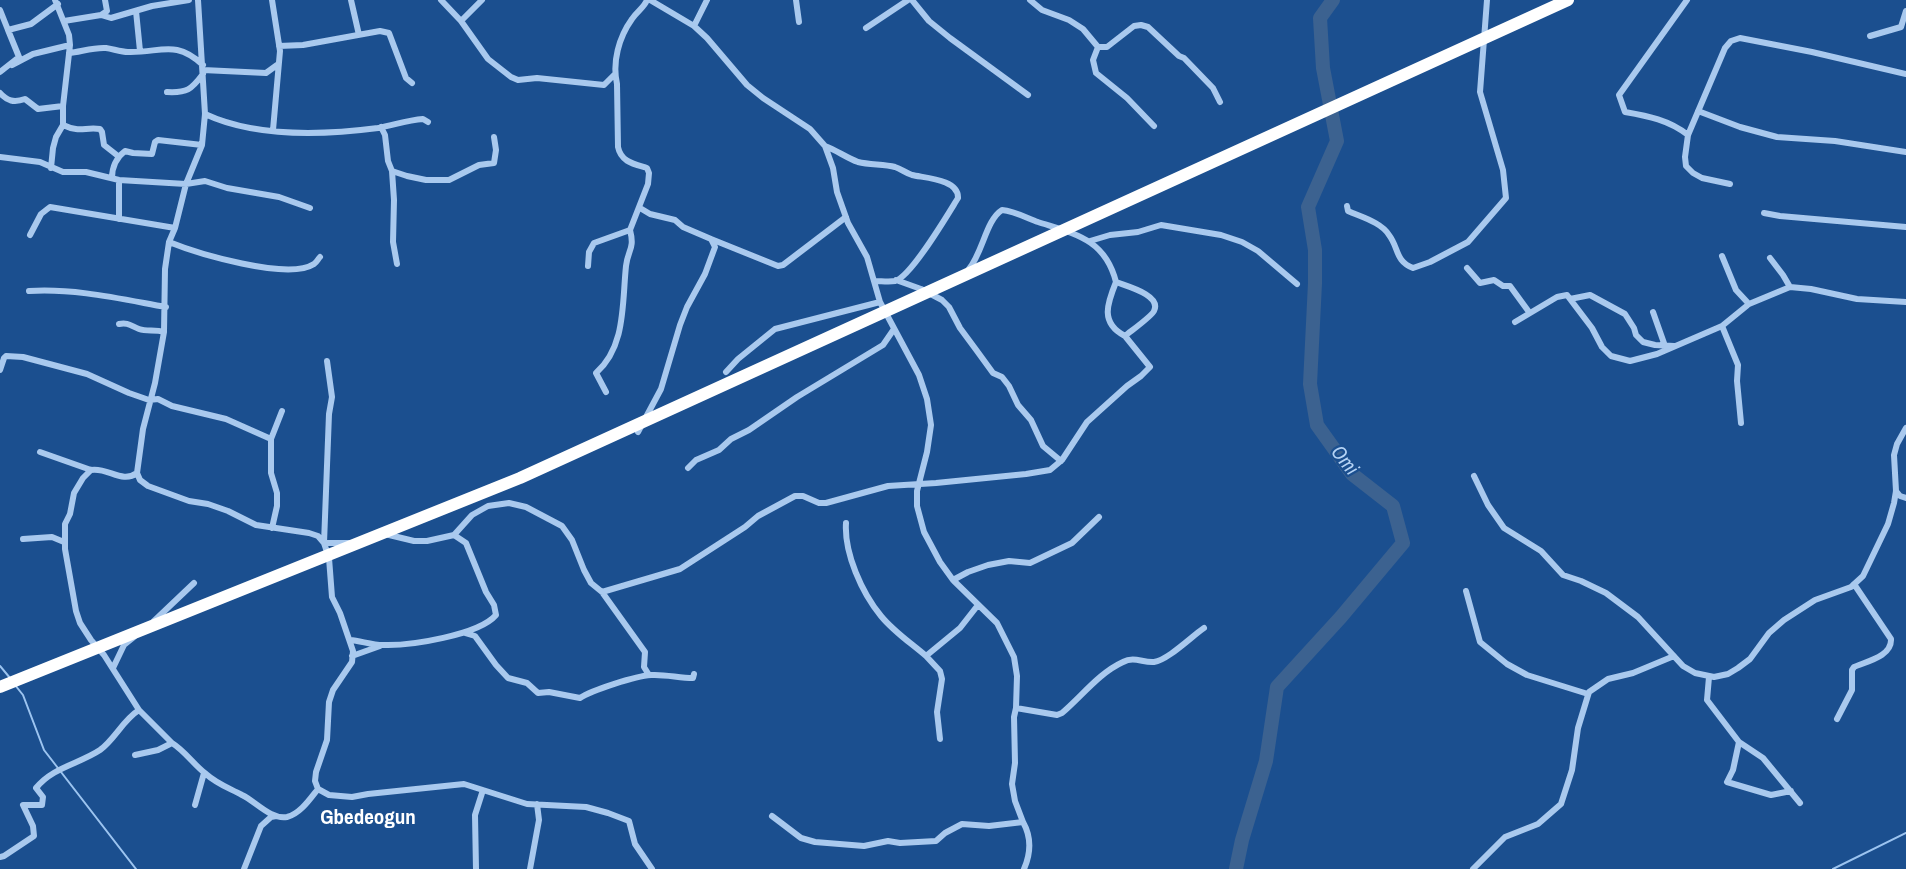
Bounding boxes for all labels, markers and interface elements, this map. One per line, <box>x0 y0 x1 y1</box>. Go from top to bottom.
water label: Omi <box>1325 441 1363 481</box>
district label: Gbedeogun <box>320 805 416 831</box>

